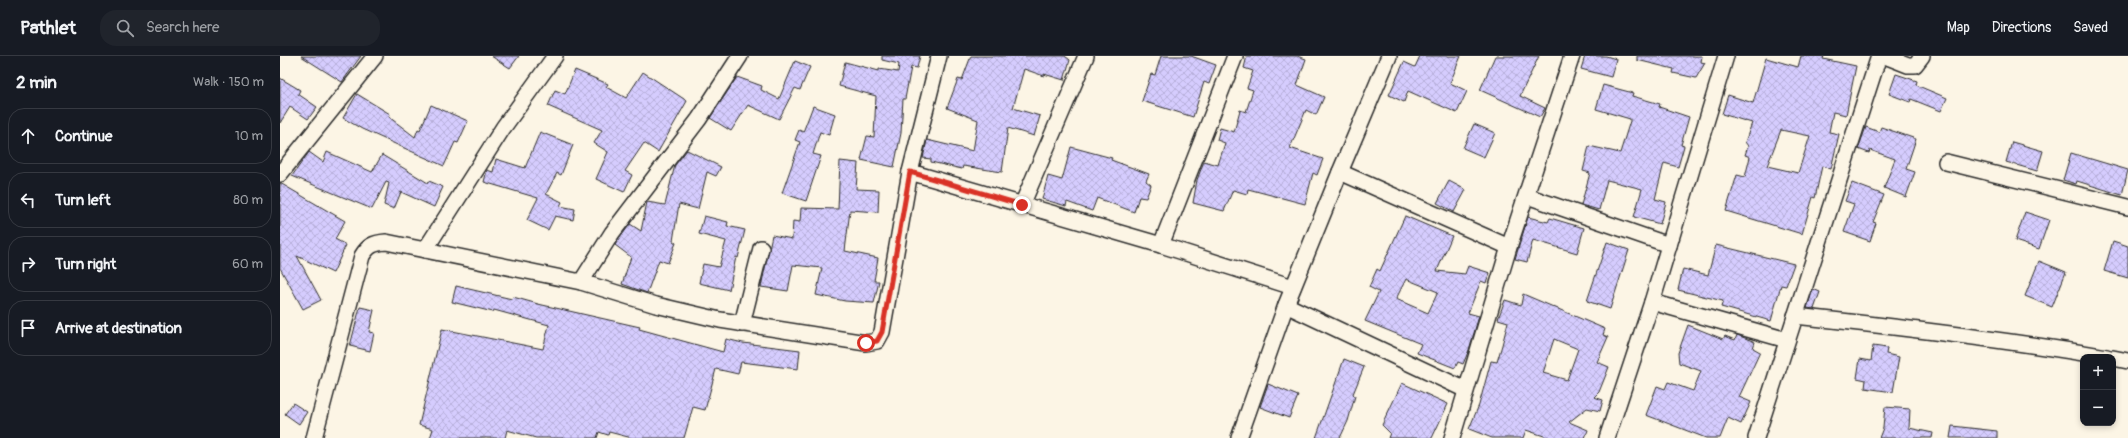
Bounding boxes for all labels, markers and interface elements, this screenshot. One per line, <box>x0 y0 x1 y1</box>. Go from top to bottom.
search box <box>100 10 380 46</box>
text: Pathlet <box>20 16 76 40</box>
icon: search <box>114 17 136 39</box>
text: Search here <box>146 18 219 37</box>
text: Map <box>1947 19 1970 36</box>
text: Directions <box>1992 19 2051 36</box>
text: Saved <box>2073 19 2108 36</box>
text: 2 min <box>16 72 57 93</box>
text: Walk · 150 m <box>193 74 264 90</box>
icon: ahead <box>17 125 39 147</box>
text: Continue <box>55 127 113 146</box>
text: 10 m <box>235 128 263 144</box>
icon: left <box>17 189 39 211</box>
text: Turn left <box>55 191 111 210</box>
text: 80 m <box>233 192 263 208</box>
route end <box>1013 196 1031 214</box>
icon: right <box>17 253 39 275</box>
text: Turn right <box>55 255 116 274</box>
text: 60 m <box>232 256 263 272</box>
icon: arrive <box>17 317 39 339</box>
text: Arrive at destination <box>55 319 182 338</box>
route start <box>857 334 875 352</box>
map controls <box>2080 354 2116 426</box>
button: + <box>2080 354 2116 390</box>
button: − <box>2080 390 2116 426</box>

